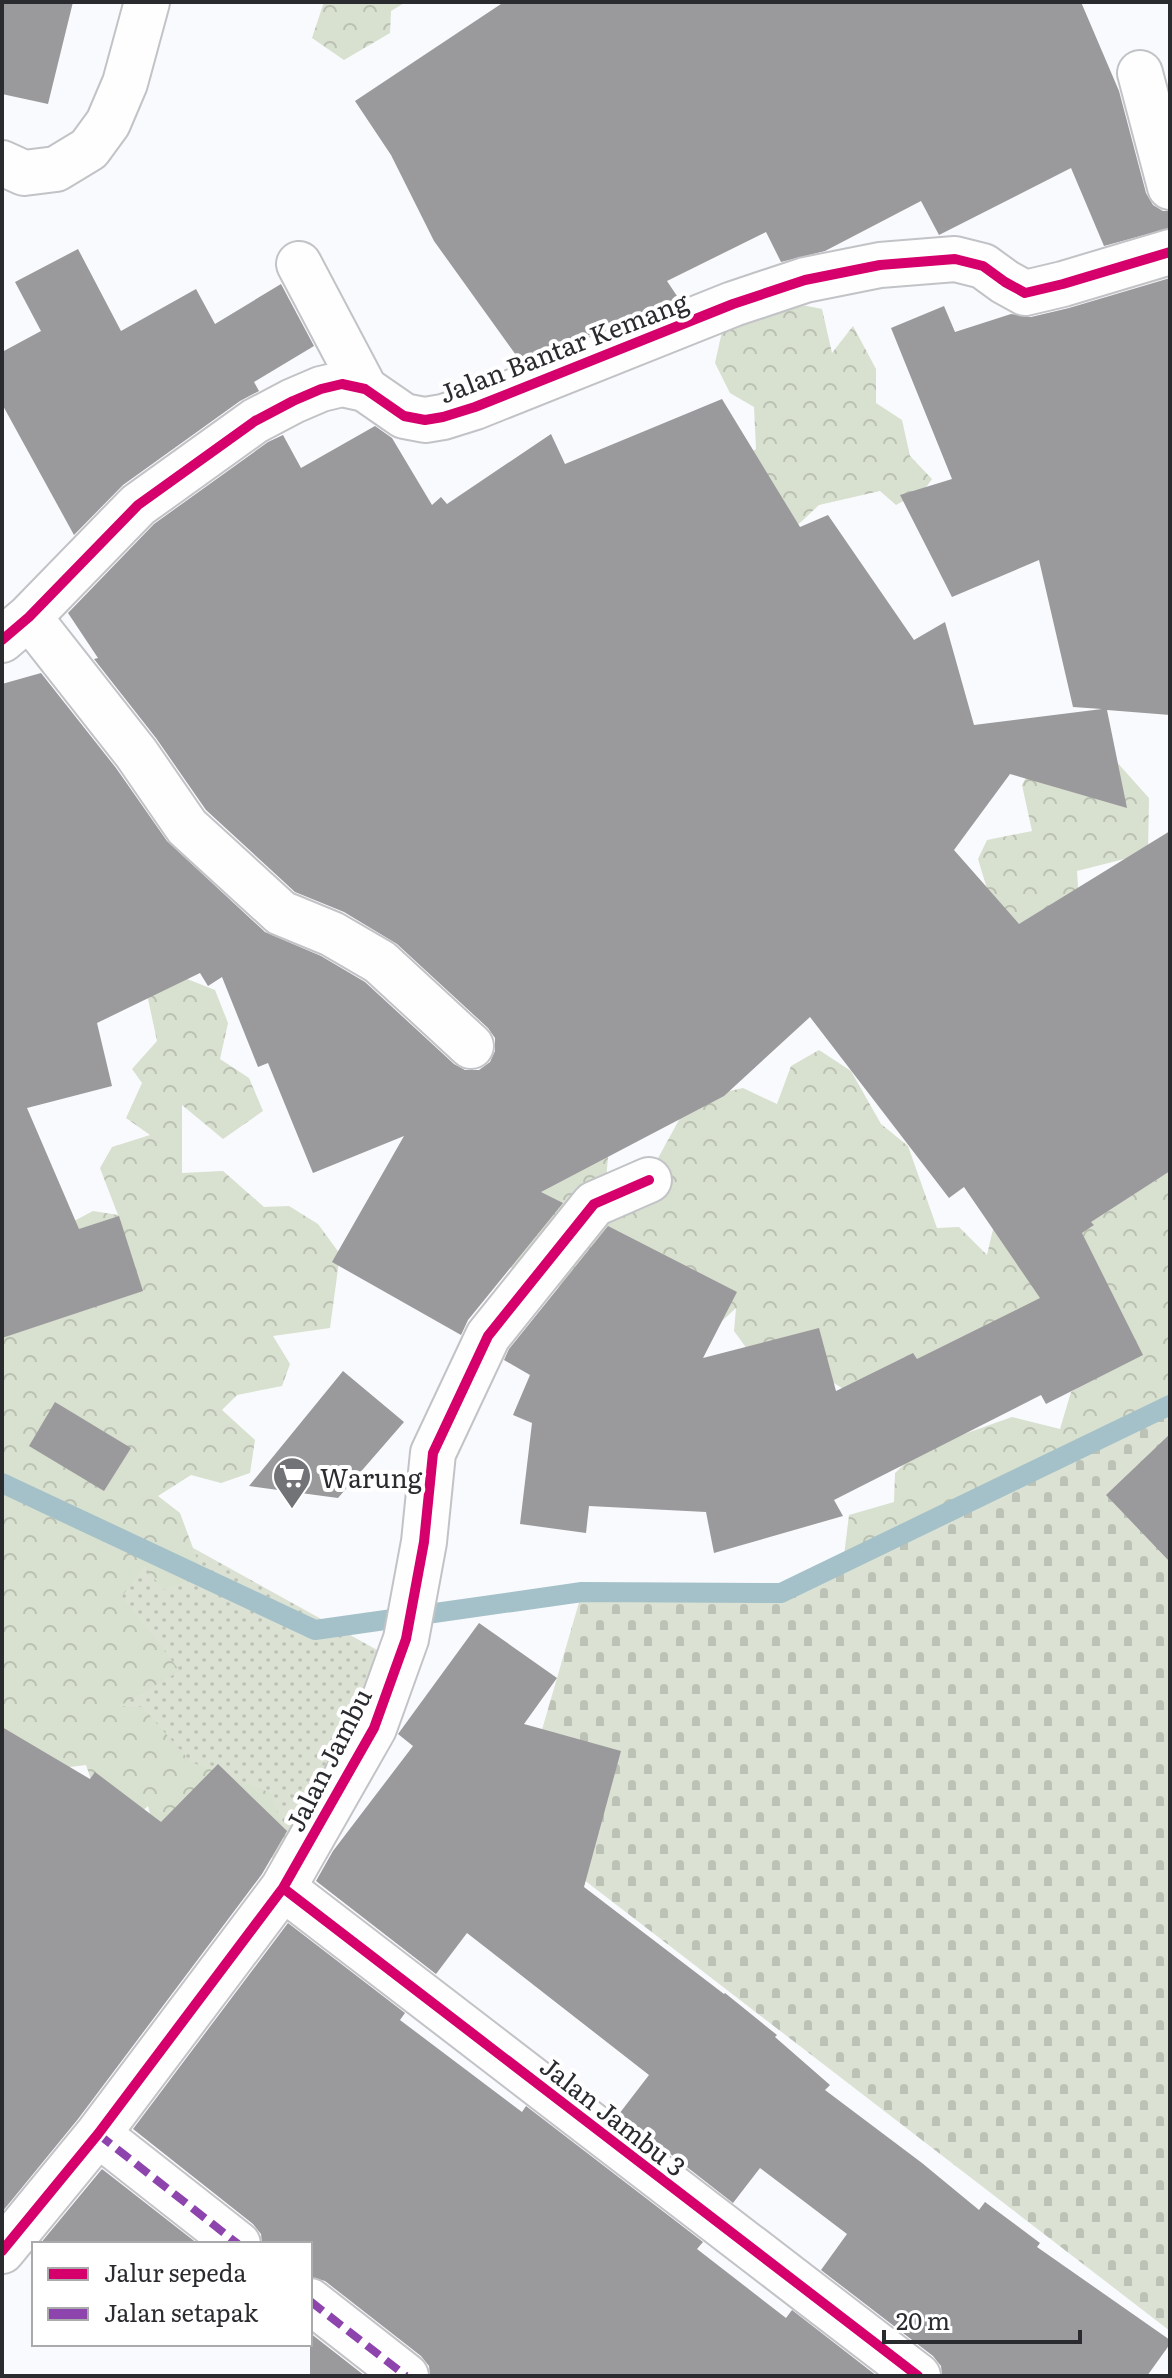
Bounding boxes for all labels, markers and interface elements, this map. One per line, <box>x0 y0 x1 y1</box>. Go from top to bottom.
street label: Jalan Bantar Kemang <box>433 280 694 412</box>
supermarket icon: Warung <box>271 1455 313 1510</box>
place label: Warung <box>320 1457 423 1496</box>
street label: Jalan Jambu <box>274 1681 380 1837</box>
street label: Jalan Jambu 3 <box>533 2046 695 2184</box>
legend <box>32 2242 312 2346</box>
text: Jalur sepeda <box>104 2254 246 2289</box>
text: Jalan setapak <box>104 2294 259 2329</box>
scale bar <box>884 2294 1080 2344</box>
text: 20 m <box>896 2302 950 2337</box>

